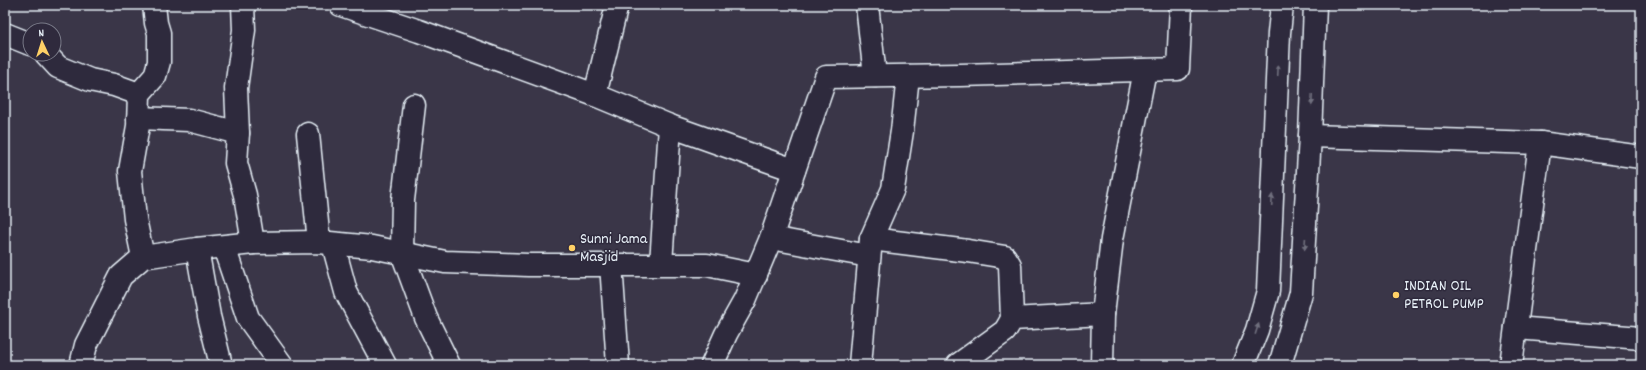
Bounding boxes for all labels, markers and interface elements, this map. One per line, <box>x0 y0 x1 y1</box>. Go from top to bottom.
north arrow <box>22 22 62 62</box>
text: N <box>38 26 45 42</box>
one-way arrow <box>1274 64 1281 76</box>
one-way arrow <box>1308 94 1315 106</box>
one-way arrow <box>1269 193 1275 206</box>
place label: Sunni Jama Masjid <box>580 228 648 269</box>
one-way arrow <box>1301 238 1308 250</box>
marker: Sunni Jama Masjid <box>567 243 577 253</box>
place label: INDIAN OIL PETROL PUMP <box>1404 275 1484 316</box>
marker: INDIAN OIL PETROL PUMP <box>1391 290 1401 300</box>
one-way arrow <box>1254 322 1260 334</box>

